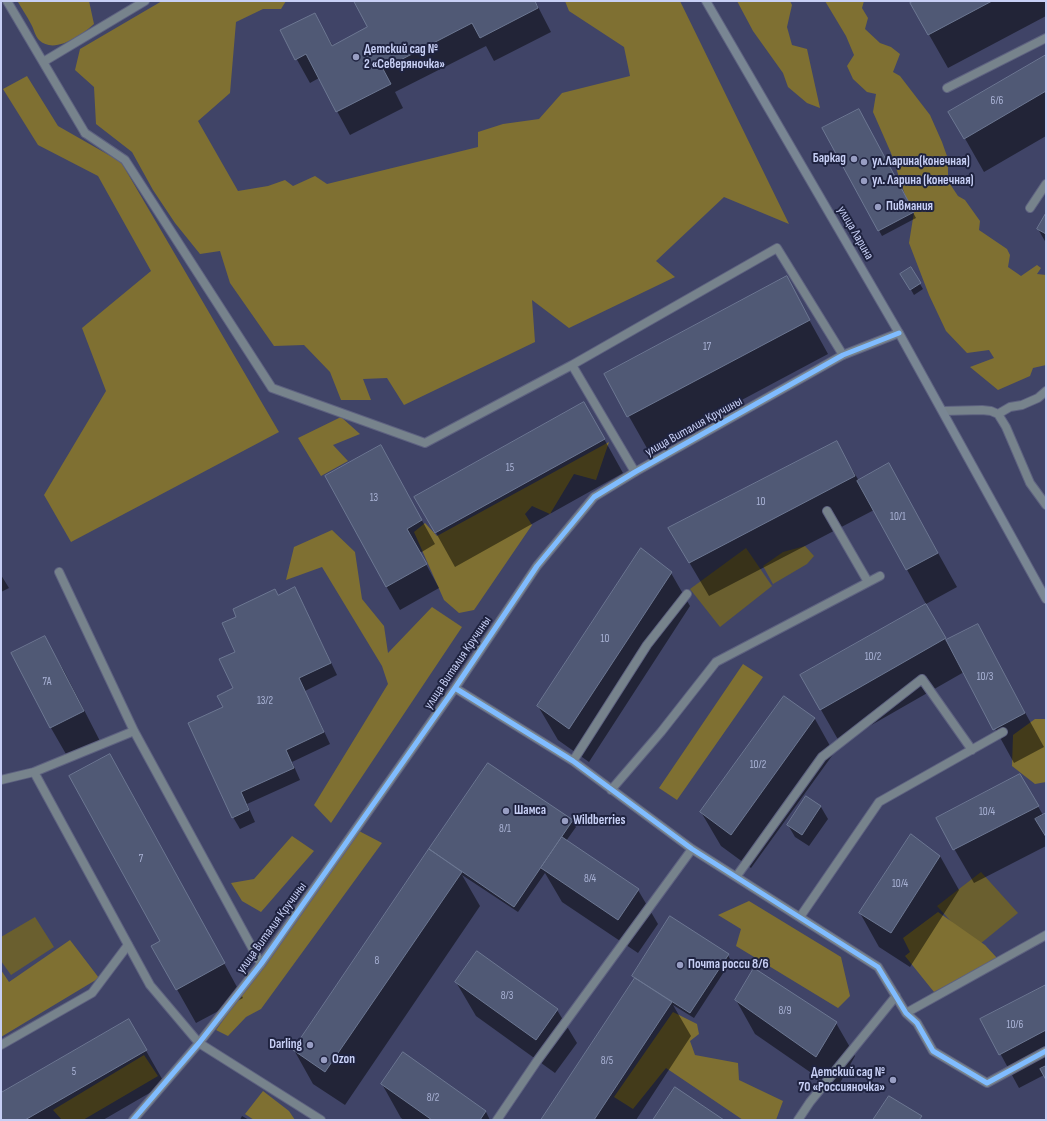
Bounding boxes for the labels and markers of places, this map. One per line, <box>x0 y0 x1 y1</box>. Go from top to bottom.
place label: Детский сад № 2 «Северяночка» <box>364 42 445 73</box>
marker: Детский сад № 2 «Северяночка» <box>351 52 361 62</box>
place label: Баркад <box>813 151 846 167</box>
marker: Баркад <box>849 154 859 164</box>
place label: ул.Ларина(конечная) <box>872 154 970 170</box>
marker: ул.Ларина(конечная) <box>859 157 869 167</box>
place label: ул. Ларина (конечная) <box>872 173 974 189</box>
marker: ул. Ларина (конечная) <box>859 176 869 186</box>
place label: Пивмания <box>886 199 933 215</box>
marker: Пивмания <box>873 202 883 212</box>
place label: Шамса <box>514 803 546 819</box>
marker: Шамса <box>501 806 511 816</box>
place label: Wildberries <box>573 813 625 829</box>
marker: Wildberries <box>560 816 570 826</box>
place label: Почта росси 8/6 <box>688 957 769 973</box>
marker: Почта росси 8/6 <box>675 960 685 970</box>
place label: Darling <box>269 1037 302 1053</box>
marker: Darling <box>305 1040 315 1050</box>
place label: Ozon <box>332 1052 355 1068</box>
marker: Ozon <box>319 1055 329 1065</box>
place label: Детский сад № 70 «Россияночка» <box>799 1065 885 1096</box>
marker: Детский сад № 70 «Россияночка» <box>888 1075 898 1085</box>

